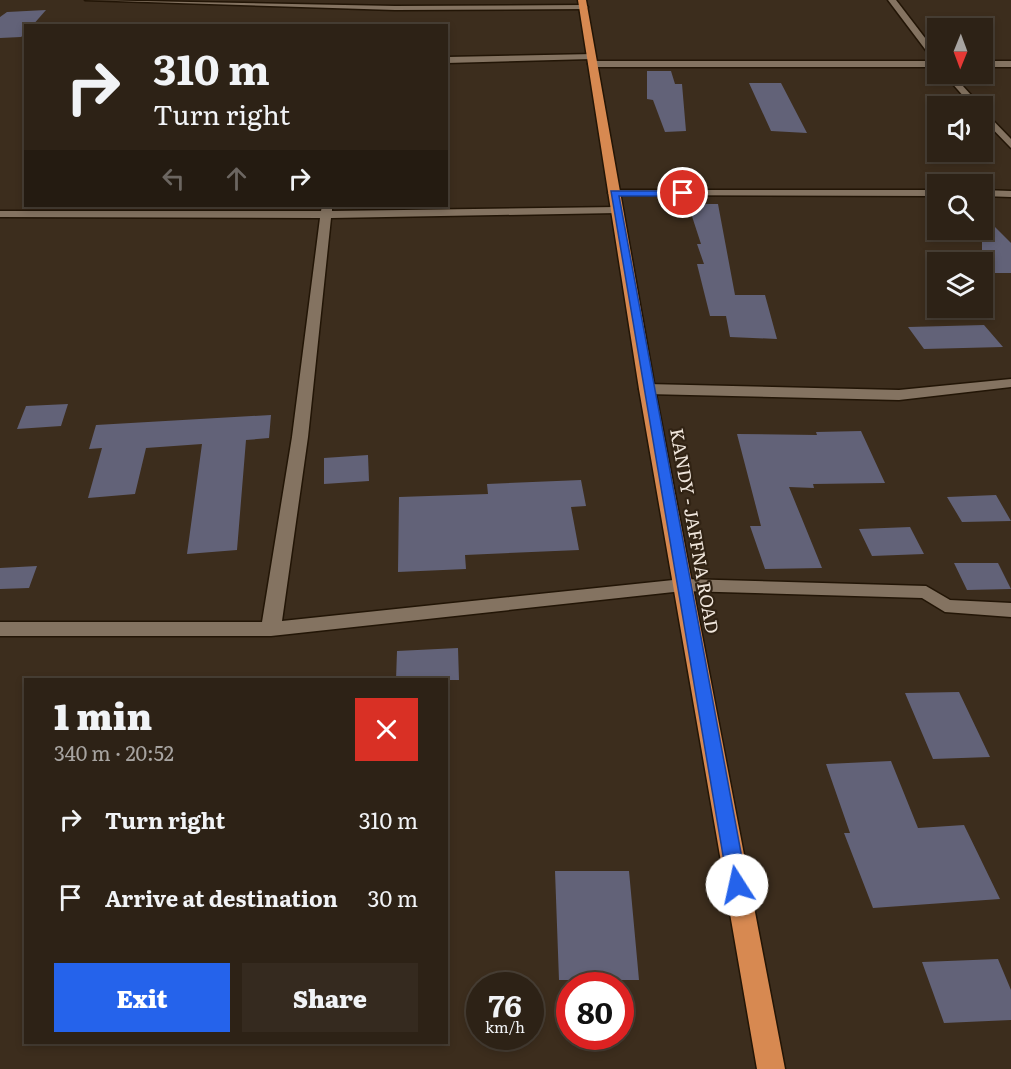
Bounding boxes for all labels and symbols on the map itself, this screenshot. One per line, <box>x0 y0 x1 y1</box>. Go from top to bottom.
north arrow <box>927 18 993 84</box>
pin <box>657 167 708 218</box>
street label: KANDY - JAFFNA ROAD <box>664 426 727 636</box>
position arrow <box>705 853 769 917</box>
speed limit sign: 80 <box>556 972 634 1050</box>

